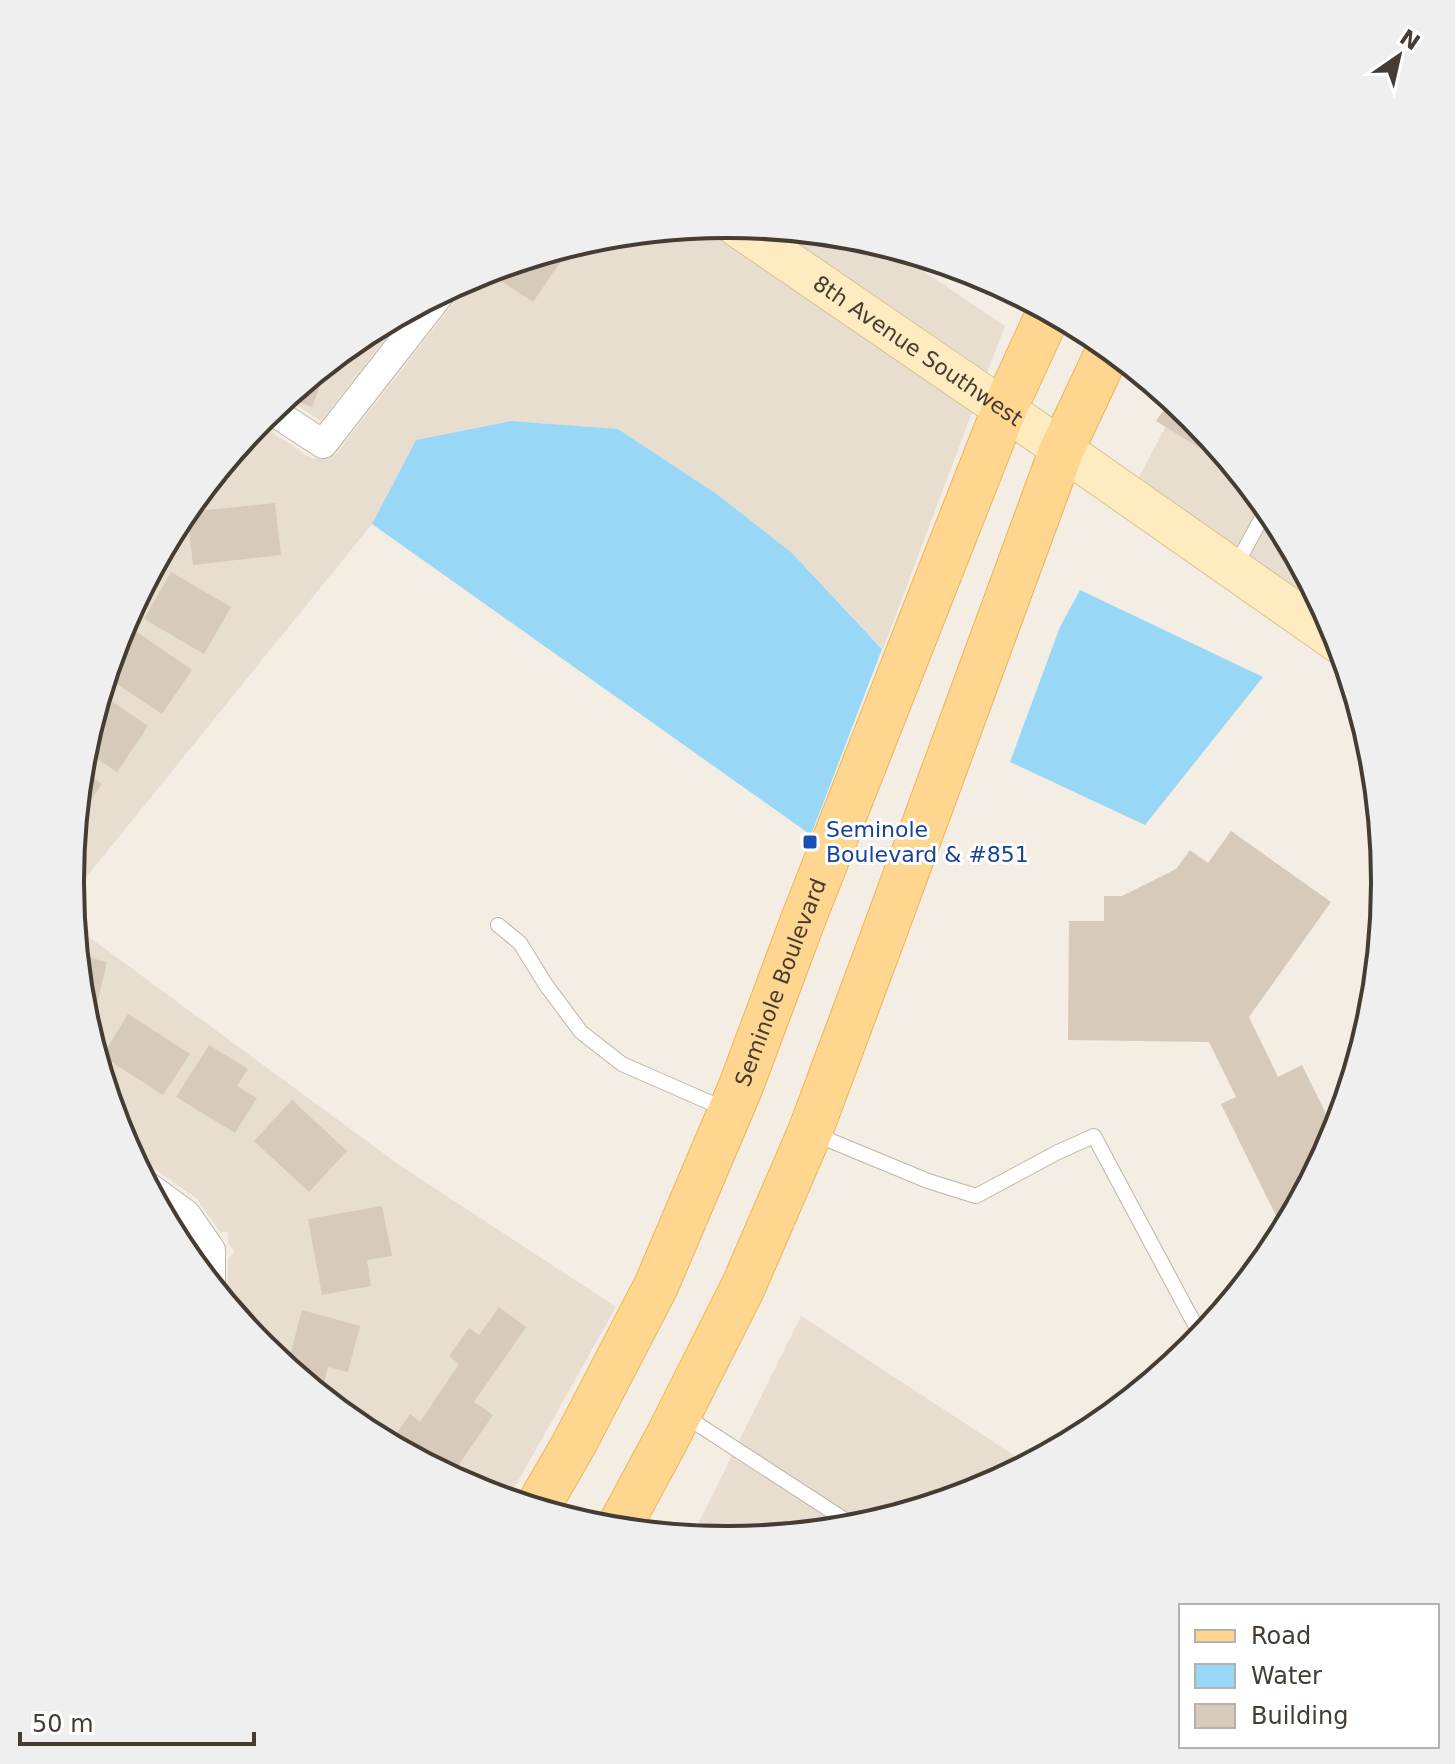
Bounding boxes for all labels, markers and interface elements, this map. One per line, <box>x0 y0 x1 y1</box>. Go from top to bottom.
north arrow <box>1359 16 1439 96</box>
text: N <box>1395 24 1425 55</box>
street label: 8th Avenue Southwest <box>808 270 1028 431</box>
place label: Seminole Boulevard & #851 <box>826 817 1029 867</box>
marker: Seminole Boulevard & #851 <box>801 833 819 851</box>
street label: Seminole Boulevard <box>730 875 831 1090</box>
legend <box>1179 1604 1439 1748</box>
text: Road <box>1251 1622 1311 1650</box>
text: Water <box>1251 1662 1322 1690</box>
scale bar <box>20 1696 254 1746</box>
text: Building <box>1251 1702 1348 1730</box>
text: 50 m <box>32 1710 94 1738</box>

